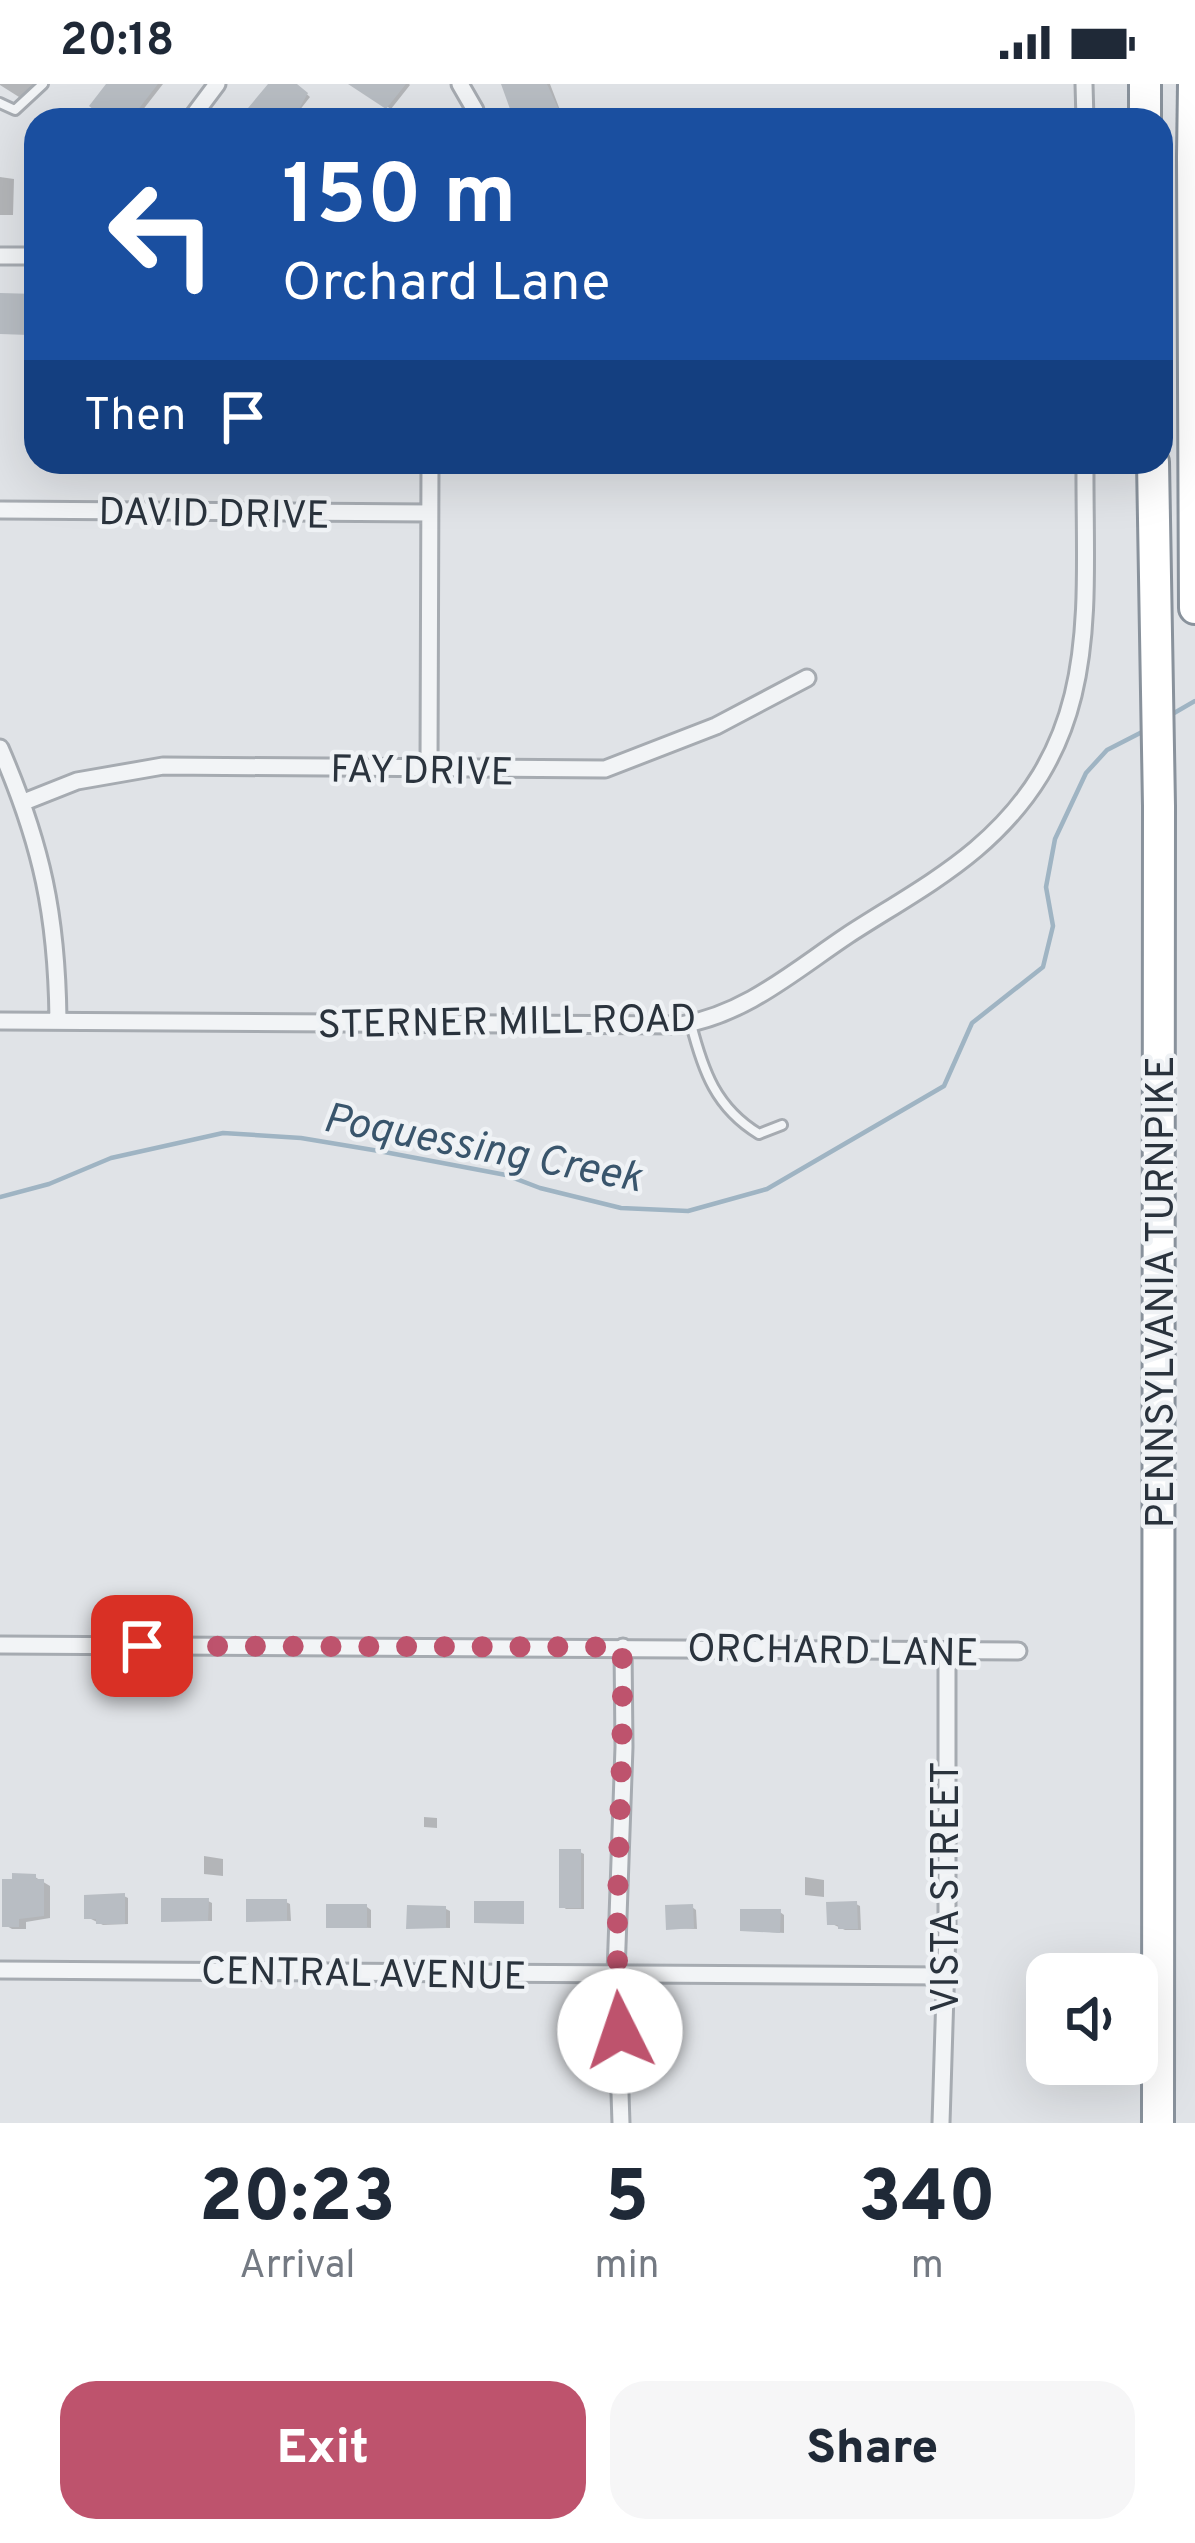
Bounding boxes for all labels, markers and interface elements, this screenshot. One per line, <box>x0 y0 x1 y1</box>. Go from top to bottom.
text: 20:18 <box>60 14 174 71</box>
text: 150 m <box>282 147 517 253</box>
icon: left <box>84 156 240 312</box>
text: Orchard Lane <box>282 251 610 320</box>
icon: arrive <box>210 384 276 450</box>
text: Then <box>84 389 186 446</box>
street label: DAVID DRIVE <box>98 490 330 543</box>
street label: FAY DRIVE <box>330 747 514 800</box>
street label: STERNER MILL ROAD <box>317 997 697 1052</box>
street label: PENNSYLVANIA TURNPIKE <box>1139 1056 1188 1528</box>
water label: Poquessing Creek <box>319 1094 647 1207</box>
pin <box>91 1595 193 1697</box>
icon: arrive <box>109 1613 175 1679</box>
street label: ORCHARD LANE <box>687 1626 979 1681</box>
street label: VISTA STREET <box>924 1761 973 2013</box>
street label: CENTRAL AVENUE <box>201 1949 527 2004</box>
map controls <box>1026 1953 1158 2085</box>
button: sound <box>1026 1953 1158 2085</box>
position arrow <box>557 1968 683 2094</box>
text: 20:23 <box>199 2155 396 2247</box>
text: 5 <box>605 2155 649 2247</box>
text: 340 <box>858 2155 996 2247</box>
text: Arrival <box>239 2243 355 2292</box>
text: min <box>595 2243 660 2292</box>
text: m <box>911 2243 944 2292</box>
button: Exit <box>60 2381 586 2519</box>
button: Share <box>610 2381 1135 2519</box>

